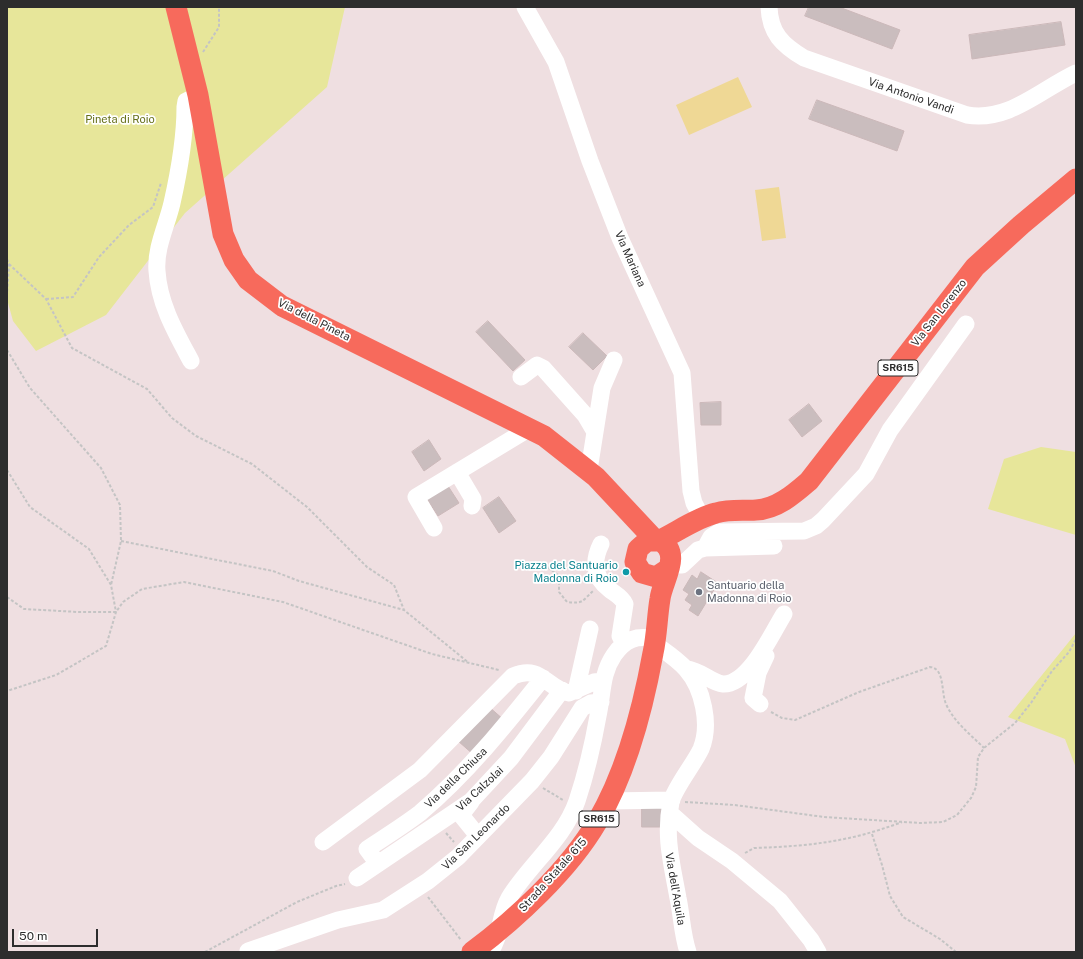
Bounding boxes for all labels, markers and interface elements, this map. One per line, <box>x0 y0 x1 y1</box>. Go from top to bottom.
street label: Via Antonio Vandi <box>866 75 956 117</box>
park label: Pineta di Roio <box>85 113 155 127</box>
street label: Via Mariana <box>612 229 648 289</box>
street label: Via San Lorenzo <box>909 277 969 349</box>
street label: Via della Pineta <box>276 296 352 344</box>
road number: SR615 <box>878 360 918 376</box>
place label: Piazza del Santuario Madonna di Roio <box>514 559 618 585</box>
marker: Piazza del Santuario Madonna di Roio <box>621 567 631 577</box>
place label: Santuario della Madonna di Roio <box>707 579 791 605</box>
marker: Santuario della Madonna di Roio <box>694 587 704 597</box>
street label: Via della Chiusa <box>422 745 490 811</box>
street label: Via Calzolai <box>454 764 506 814</box>
street label: Via San Leonardo <box>439 801 513 873</box>
road number: SR615 <box>579 811 619 827</box>
street label: Strada Statale 615 <box>516 835 590 915</box>
street label: Via dell'Aquila <box>662 852 688 926</box>
scale bar <box>14 921 100 947</box>
text: 50 m <box>19 929 47 943</box>

